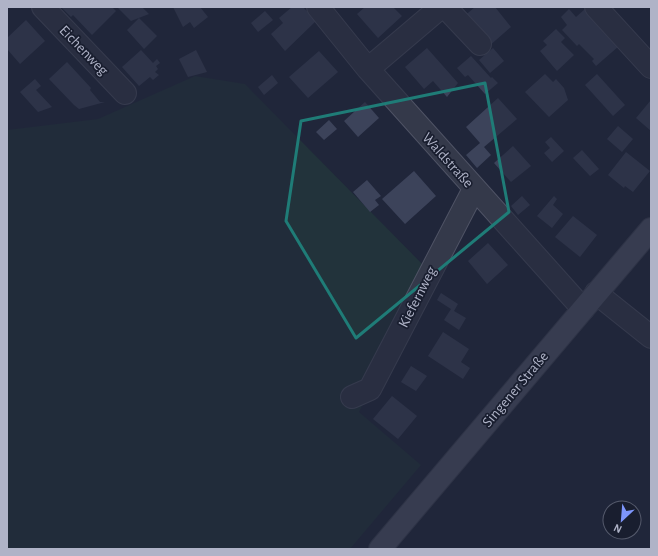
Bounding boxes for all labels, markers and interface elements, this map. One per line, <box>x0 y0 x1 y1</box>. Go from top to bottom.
street label: Eichenweg <box>56 23 111 79</box>
street label: Waldstraße <box>419 130 476 191</box>
street label: Kiefernweg <box>396 264 439 330</box>
street label: Singener Straße <box>480 349 551 430</box>
north arrow <box>602 500 642 540</box>
text: N <box>612 522 624 535</box>

